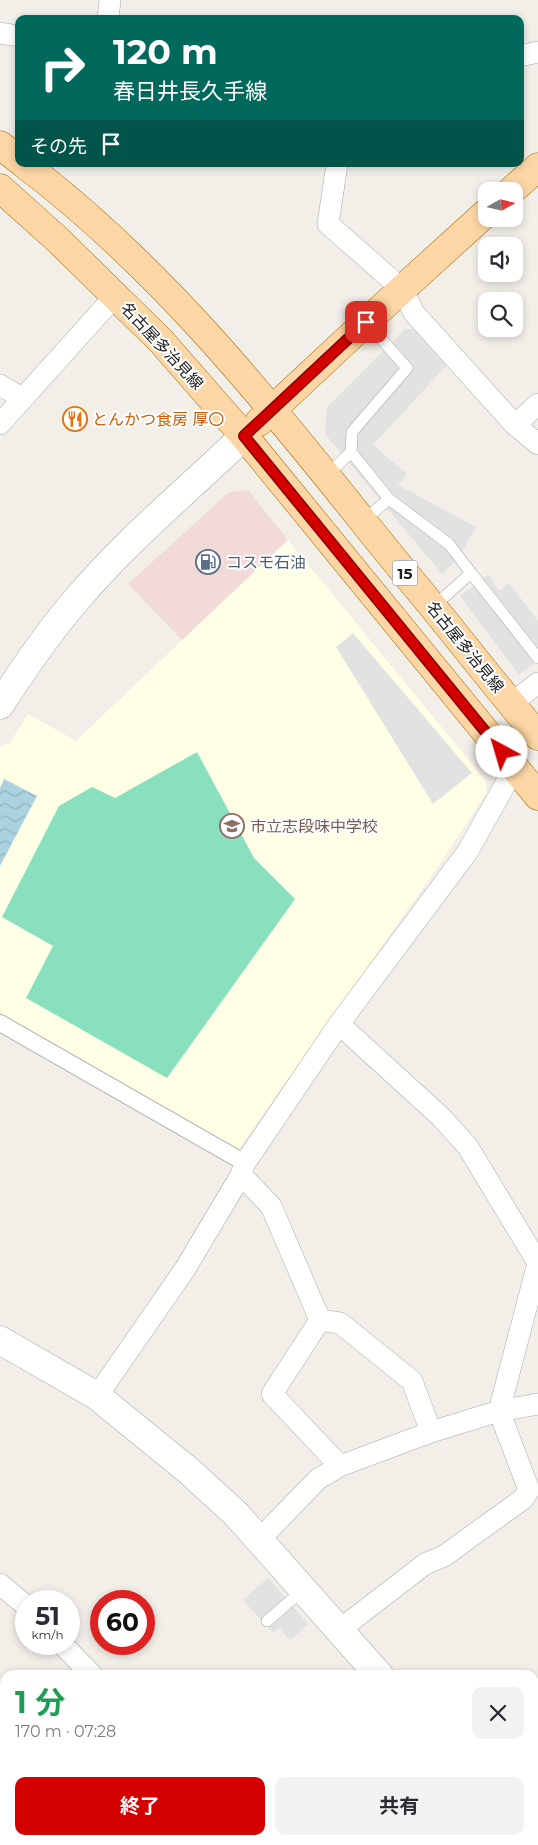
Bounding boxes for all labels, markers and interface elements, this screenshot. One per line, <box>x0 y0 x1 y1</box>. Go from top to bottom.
text: 120 m <box>113 30 218 73</box>
icon: right <box>30 35 95 100</box>
text: 春日井長久手線 <box>113 78 267 105</box>
icon: arrive <box>97 130 125 158</box>
text: その先 <box>30 135 87 158</box>
north arrow <box>478 182 522 228</box>
map controls <box>478 182 523 337</box>
button: sound <box>478 237 523 282</box>
button: search <box>478 292 523 337</box>
street label: 名古屋多治見線 <box>117 299 207 393</box>
pin <box>345 301 387 343</box>
icon: arrive <box>352 308 380 336</box>
restaurant icon: とんかつ食房 厚〇 <box>62 406 88 432</box>
place label: とんかつ食房 厚〇 <box>92 410 224 429</box>
fuel station icon: コスモ石油 <box>195 549 221 575</box>
place label: コスモ石油 <box>226 553 306 572</box>
road number: 15 <box>392 560 418 586</box>
street label: 名古屋多治見線 <box>422 597 508 697</box>
position arrow <box>475 725 527 777</box>
school or university icon: 市立志段味中学校 <box>219 813 245 839</box>
place label: 市立志段味中学校 <box>250 817 378 836</box>
speed limit sign: 60 <box>90 1590 155 1655</box>
text: 51 <box>35 1601 60 1631</box>
text: km/h <box>31 1627 64 1642</box>
text: 1 分 <box>15 1684 65 1721</box>
button: close <box>472 1687 524 1739</box>
text: 170 m · 07:28 <box>15 1722 116 1741</box>
button: 終了 <box>15 1777 265 1835</box>
button: 共有 <box>275 1777 524 1835</box>

